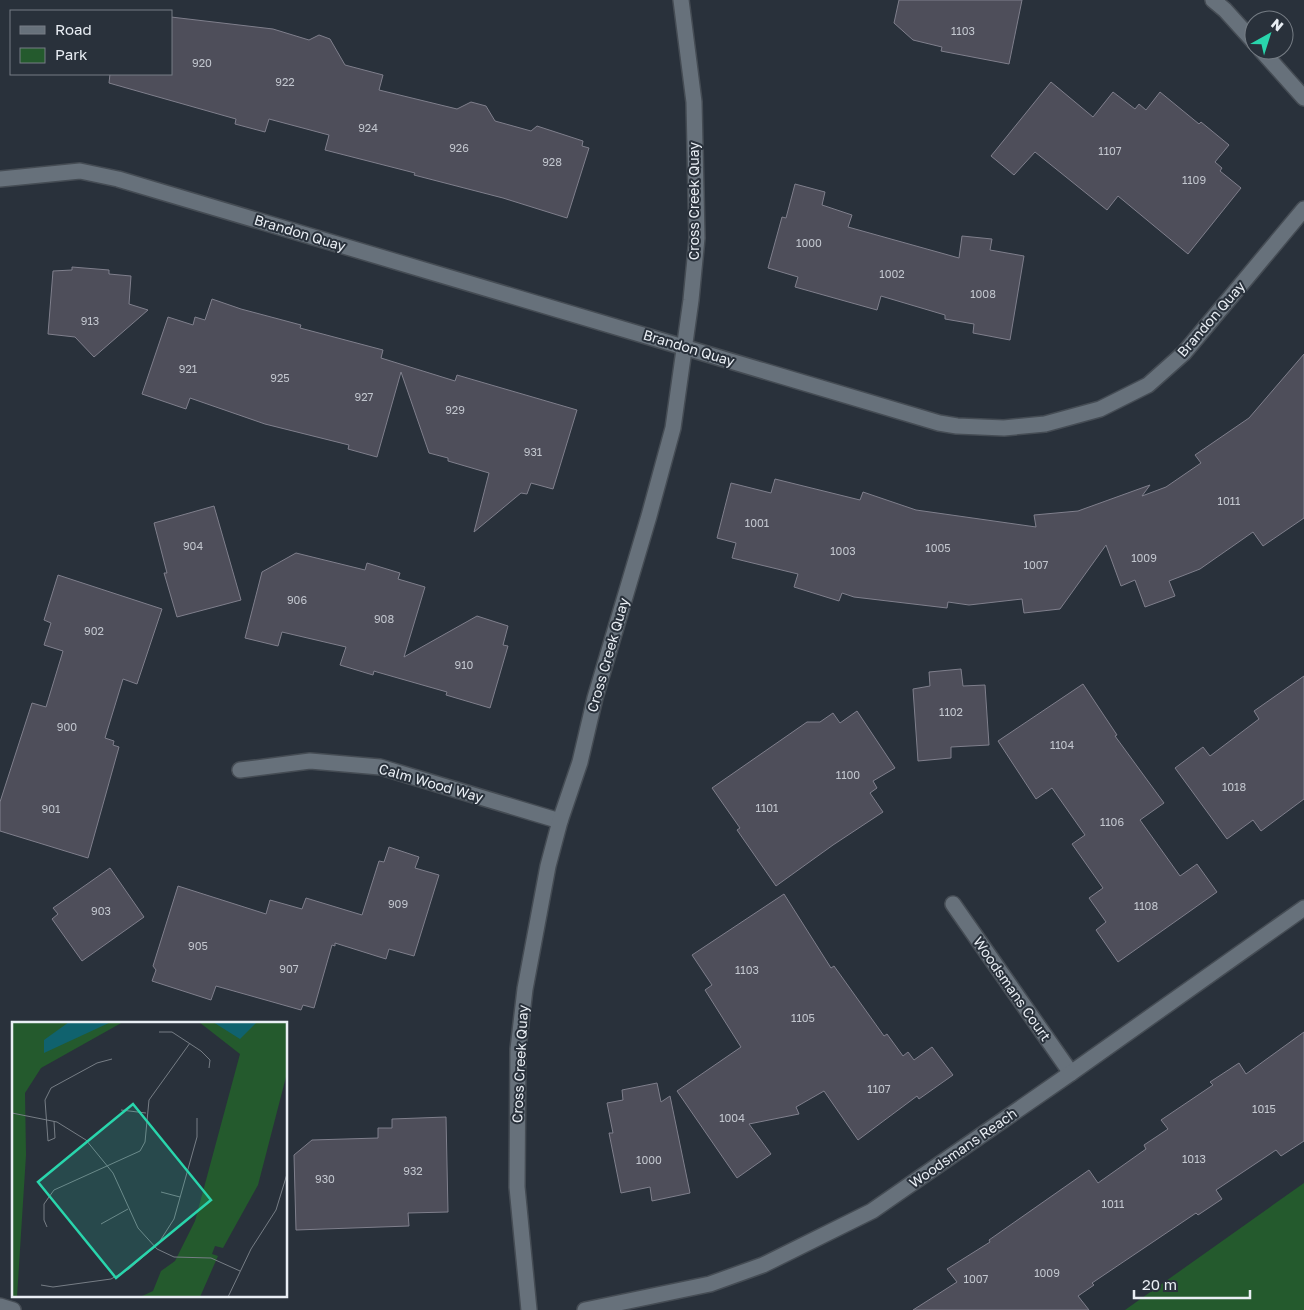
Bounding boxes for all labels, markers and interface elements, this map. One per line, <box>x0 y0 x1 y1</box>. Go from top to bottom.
legend <box>10 10 172 75</box>
north arrow <box>1244 10 1294 60</box>
text: N <box>1268 15 1287 34</box>
text: Road <box>55 20 92 38</box>
house number: 1103 <box>951 24 975 37</box>
text: Park <box>55 45 88 63</box>
house number: 920 <box>192 56 212 69</box>
house number: 922 <box>275 75 295 88</box>
house number: 924 <box>358 121 378 134</box>
house number: 926 <box>449 141 469 154</box>
street label: Cross Creek Quay <box>685 142 702 260</box>
house number: 1107 <box>1098 144 1122 157</box>
house number: 928 <box>542 155 562 168</box>
house number: 1109 <box>1182 173 1206 186</box>
street label: Brandon Quay <box>252 211 348 255</box>
house number: 1000 <box>796 236 822 249</box>
house number: 1002 <box>879 267 905 280</box>
street label: Brandon Quay <box>1173 277 1248 360</box>
house number: 1008 <box>970 287 996 300</box>
house number: 913 <box>81 314 99 327</box>
street label: Brandon Quay <box>641 326 737 370</box>
house number: 921 <box>179 362 197 375</box>
house number: 925 <box>270 371 290 384</box>
house number: 927 <box>355 390 374 403</box>
house number: 929 <box>445 403 465 416</box>
house number: 931 <box>524 445 542 458</box>
house number: 1011 <box>1218 494 1240 507</box>
house number: 1001 <box>745 516 769 529</box>
house number: 904 <box>183 539 203 552</box>
house number: 1005 <box>925 541 951 554</box>
house number: 1003 <box>830 544 856 557</box>
house number: 1009 <box>1131 551 1157 564</box>
house number: 1007 <box>1024 558 1049 571</box>
house number: 906 <box>287 593 307 606</box>
street label: Cross Creek Quay <box>583 595 632 714</box>
house number: 908 <box>374 612 394 625</box>
house number: 902 <box>84 624 104 637</box>
house number: 910 <box>455 658 474 671</box>
house number: 1102 <box>939 705 963 718</box>
house number: 900 <box>57 720 77 733</box>
house number: 1104 <box>1050 738 1074 751</box>
street label: Calm Wood Way <box>377 759 486 806</box>
house number: 1100 <box>836 768 860 781</box>
house number: 1018 <box>1222 780 1246 793</box>
house number: 1101 <box>756 801 778 814</box>
house number: 901 <box>42 802 60 815</box>
house number: 1106 <box>1100 815 1124 828</box>
house number: 909 <box>388 897 408 910</box>
house number: 1108 <box>1134 899 1158 912</box>
house number: 903 <box>91 904 111 917</box>
street label: Woodsmans Court <box>970 933 1055 1044</box>
house number: 905 <box>188 939 208 952</box>
house number: 907 <box>279 962 299 975</box>
house number: 1103 <box>735 963 759 976</box>
street label: Cross Creek Quay <box>508 1004 531 1124</box>
house number: 1105 <box>791 1011 815 1024</box>
inset map <box>12 1022 288 1298</box>
house number: 1107 <box>867 1082 891 1095</box>
house number: 1015 <box>1252 1102 1276 1115</box>
street label: Woodsmans Reach <box>906 1104 1020 1191</box>
house number: 1004 <box>719 1111 745 1124</box>
house number: 1013 <box>1182 1152 1206 1165</box>
house number: 1000 <box>636 1153 662 1166</box>
house number: 932 <box>403 1164 423 1177</box>
house number: 930 <box>315 1172 335 1185</box>
house number: 1011 <box>1102 1197 1124 1210</box>
house number: 1009 <box>1034 1266 1060 1279</box>
scale bar <box>1134 1268 1250 1300</box>
house number: 1007 <box>964 1272 989 1285</box>
text: 20 m <box>1142 1275 1177 1293</box>

